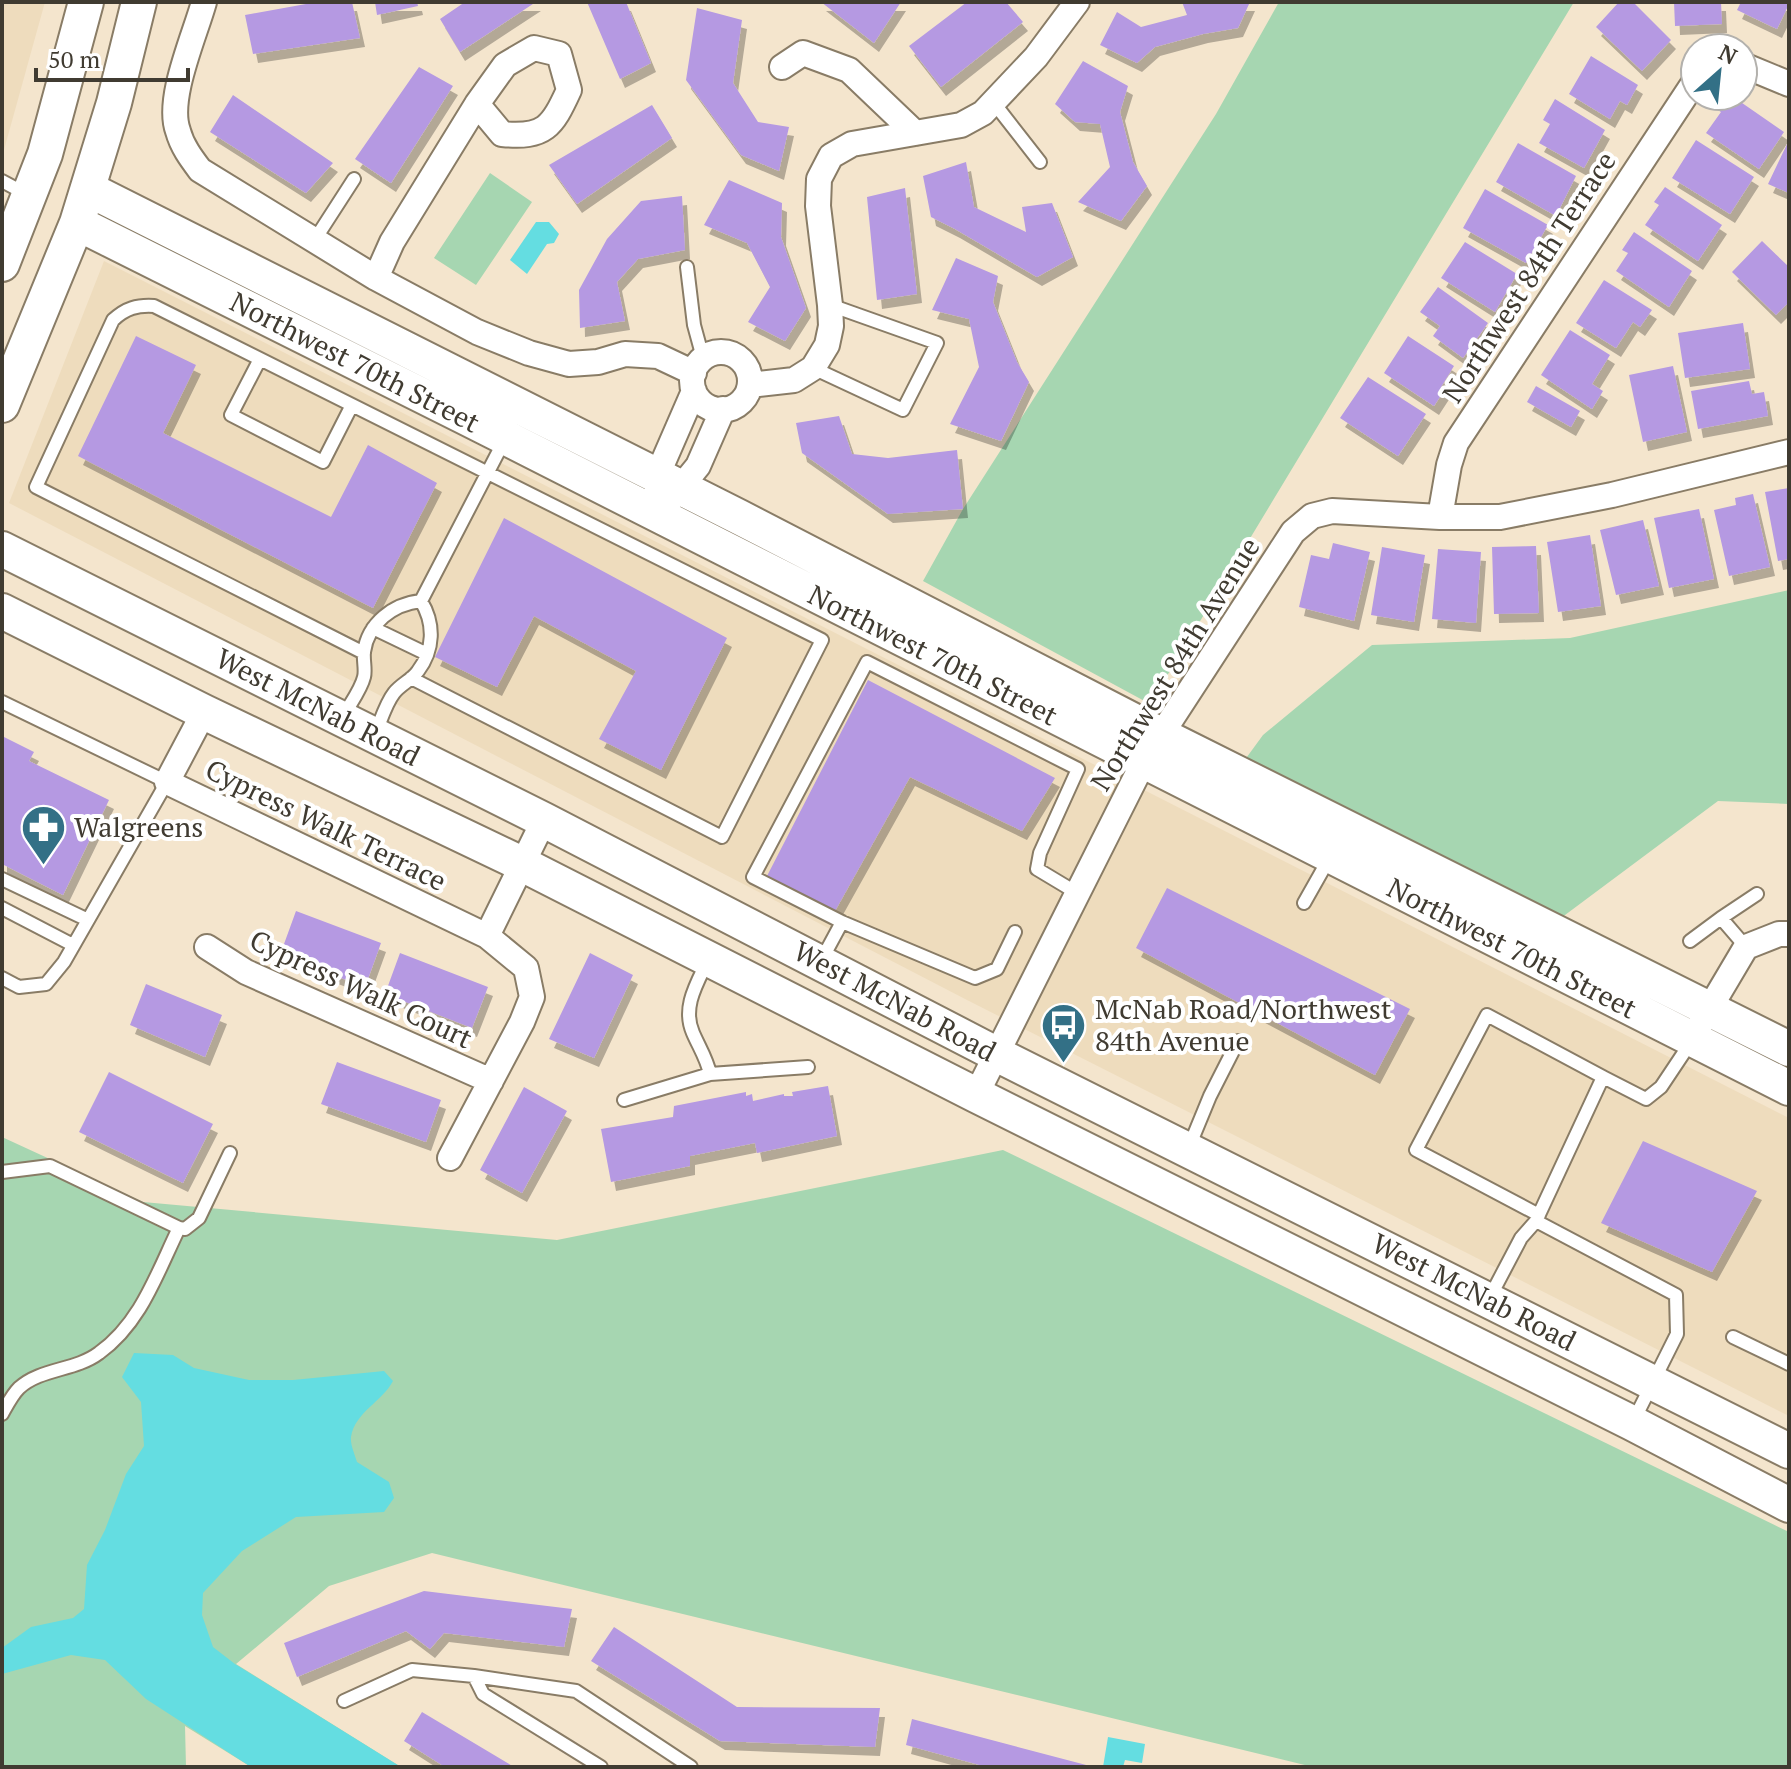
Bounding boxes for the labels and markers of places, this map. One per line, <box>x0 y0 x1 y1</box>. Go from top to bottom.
pharmacy icon: Walgreens <box>19 803 67 866</box>
place label: Walgreens <box>74 808 203 845</box>
place label: McNab Road/Northwest 84th Avenue <box>1095 990 1392 1059</box>
bus stop icon: McNab Road/Northwest 84th Avenue <box>1040 1001 1088 1064</box>

